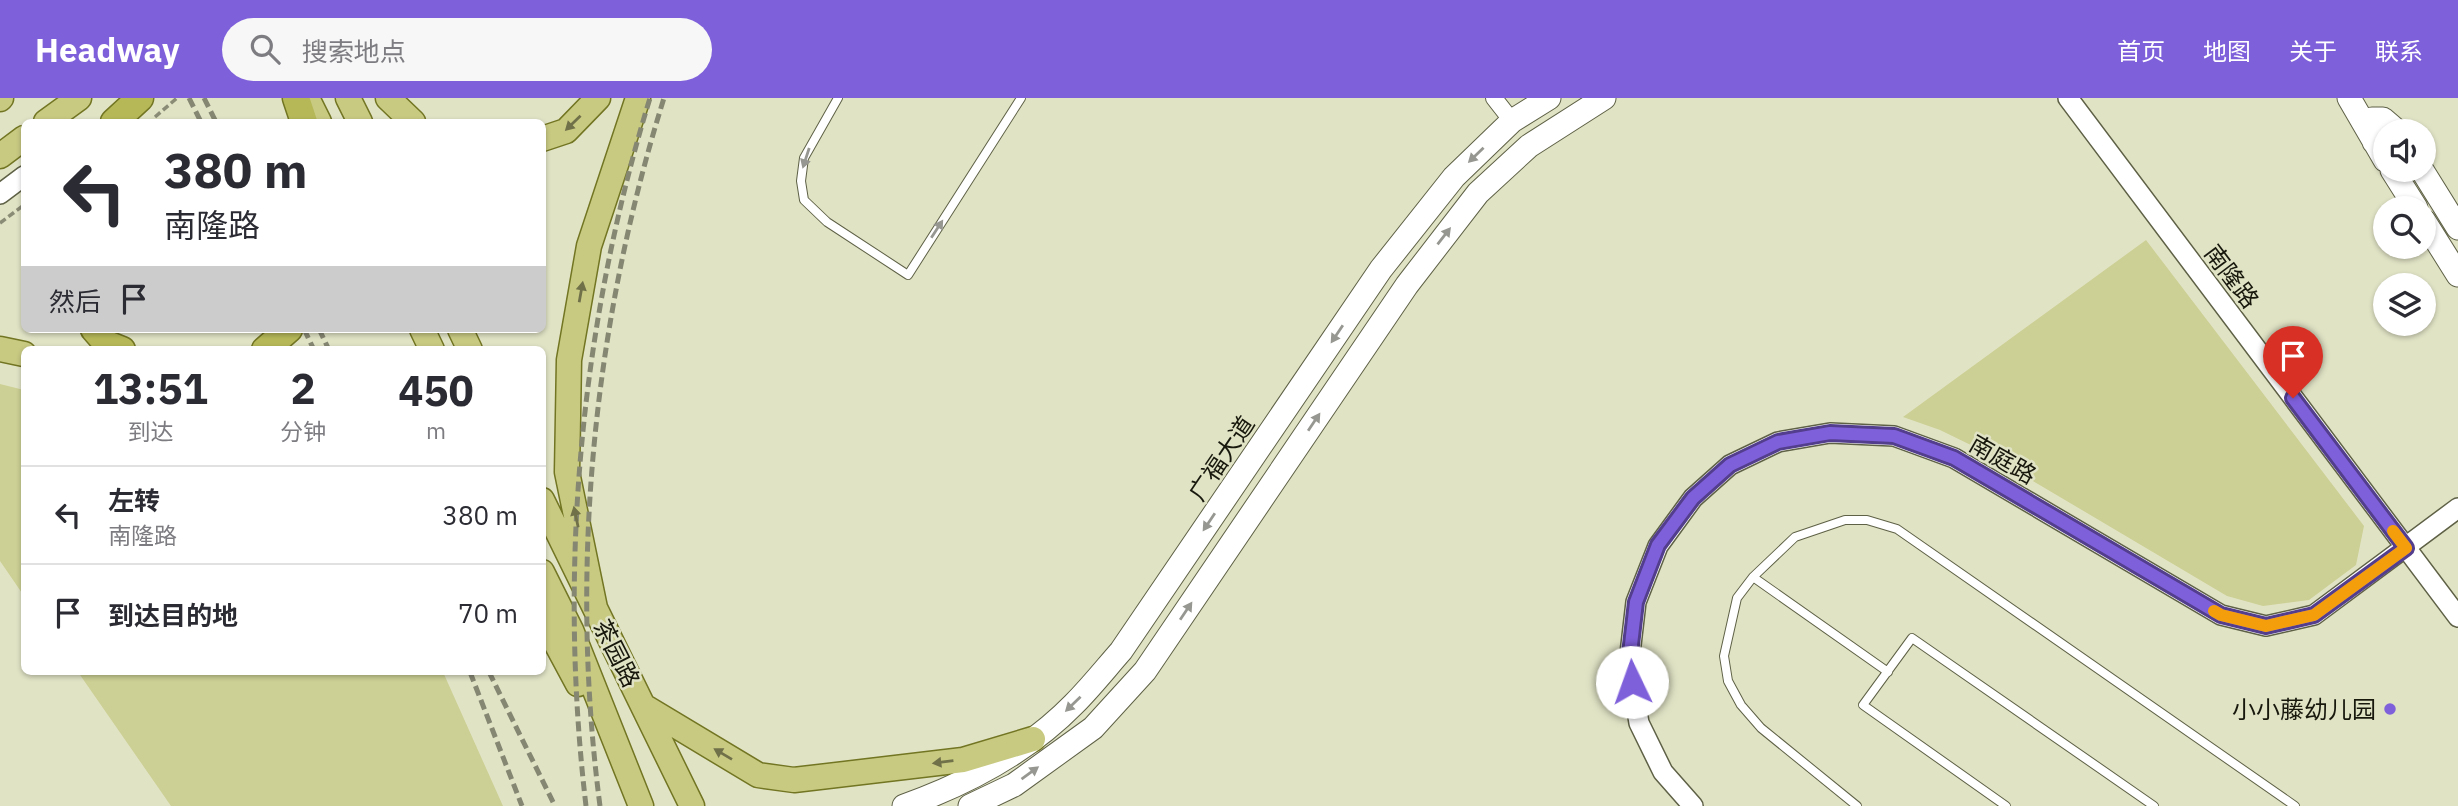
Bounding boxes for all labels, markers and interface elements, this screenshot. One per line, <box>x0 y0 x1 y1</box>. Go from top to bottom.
search box <box>222 18 712 81</box>
text: Headway <box>35 28 180 71</box>
icon: search <box>246 30 284 68</box>
text: 搜索地点 <box>302 34 406 68</box>
text: 首页 <box>2117 35 2165 67</box>
text: 地图 <box>2203 35 2251 67</box>
text: 关于 <box>2289 35 2337 67</box>
text: 联系 <box>2375 35 2423 67</box>
one-way arrow <box>565 115 582 131</box>
map controls <box>2373 119 2436 336</box>
button: sound <box>2373 119 2436 182</box>
text: 380 m <box>164 138 308 201</box>
icon: left <box>49 147 140 238</box>
one-way arrow <box>800 147 811 168</box>
one-way arrow <box>1468 147 1485 164</box>
button: search <box>2373 196 2436 259</box>
text: 南隆路 <box>164 204 260 246</box>
one-way arrow <box>931 219 944 238</box>
one-way arrow <box>1437 228 1452 246</box>
street label: 南隆路 <box>2198 238 2266 314</box>
button: layers <box>2373 273 2436 336</box>
icon: arrive <box>115 280 153 318</box>
one-way arrow <box>576 281 587 303</box>
text: 然后 <box>49 284 101 318</box>
one-way arrow <box>1330 324 1343 344</box>
pin <box>2263 326 2323 398</box>
icon: arrive <box>2274 337 2312 375</box>
text: 13:51 <box>93 361 208 416</box>
text: 2 <box>290 361 316 416</box>
text: 450 <box>398 363 474 418</box>
street label: 广福大道 <box>1181 409 1261 507</box>
one-way arrow <box>1307 413 1320 432</box>
text: m <box>426 415 446 445</box>
text: 到达 <box>128 416 174 446</box>
text: 分钟 <box>280 416 326 446</box>
street label: 南庭路 <box>1964 427 2042 491</box>
text: 左转 <box>108 483 160 517</box>
icon: left <box>49 496 87 534</box>
text: 380 m <box>442 498 518 532</box>
one-way arrow <box>570 506 581 528</box>
one-way arrow <box>1202 513 1216 531</box>
text: 南隆路 <box>108 520 177 550</box>
icon: arrive <box>49 594 87 632</box>
text: 70 m <box>458 596 518 630</box>
text: 到达目的地 <box>108 598 238 632</box>
one-way arrow <box>1179 602 1193 620</box>
street label: 茶园路 <box>586 614 648 692</box>
position arrow <box>1595 645 1669 719</box>
place label: 小小藤幼儿园 <box>2232 693 2376 725</box>
one-way arrow <box>1064 696 1081 713</box>
marker: 小小藤幼儿园 <box>2382 701 2398 717</box>
one-way arrow <box>714 748 733 760</box>
one-way arrow <box>932 757 954 768</box>
one-way arrow <box>1021 767 1039 781</box>

